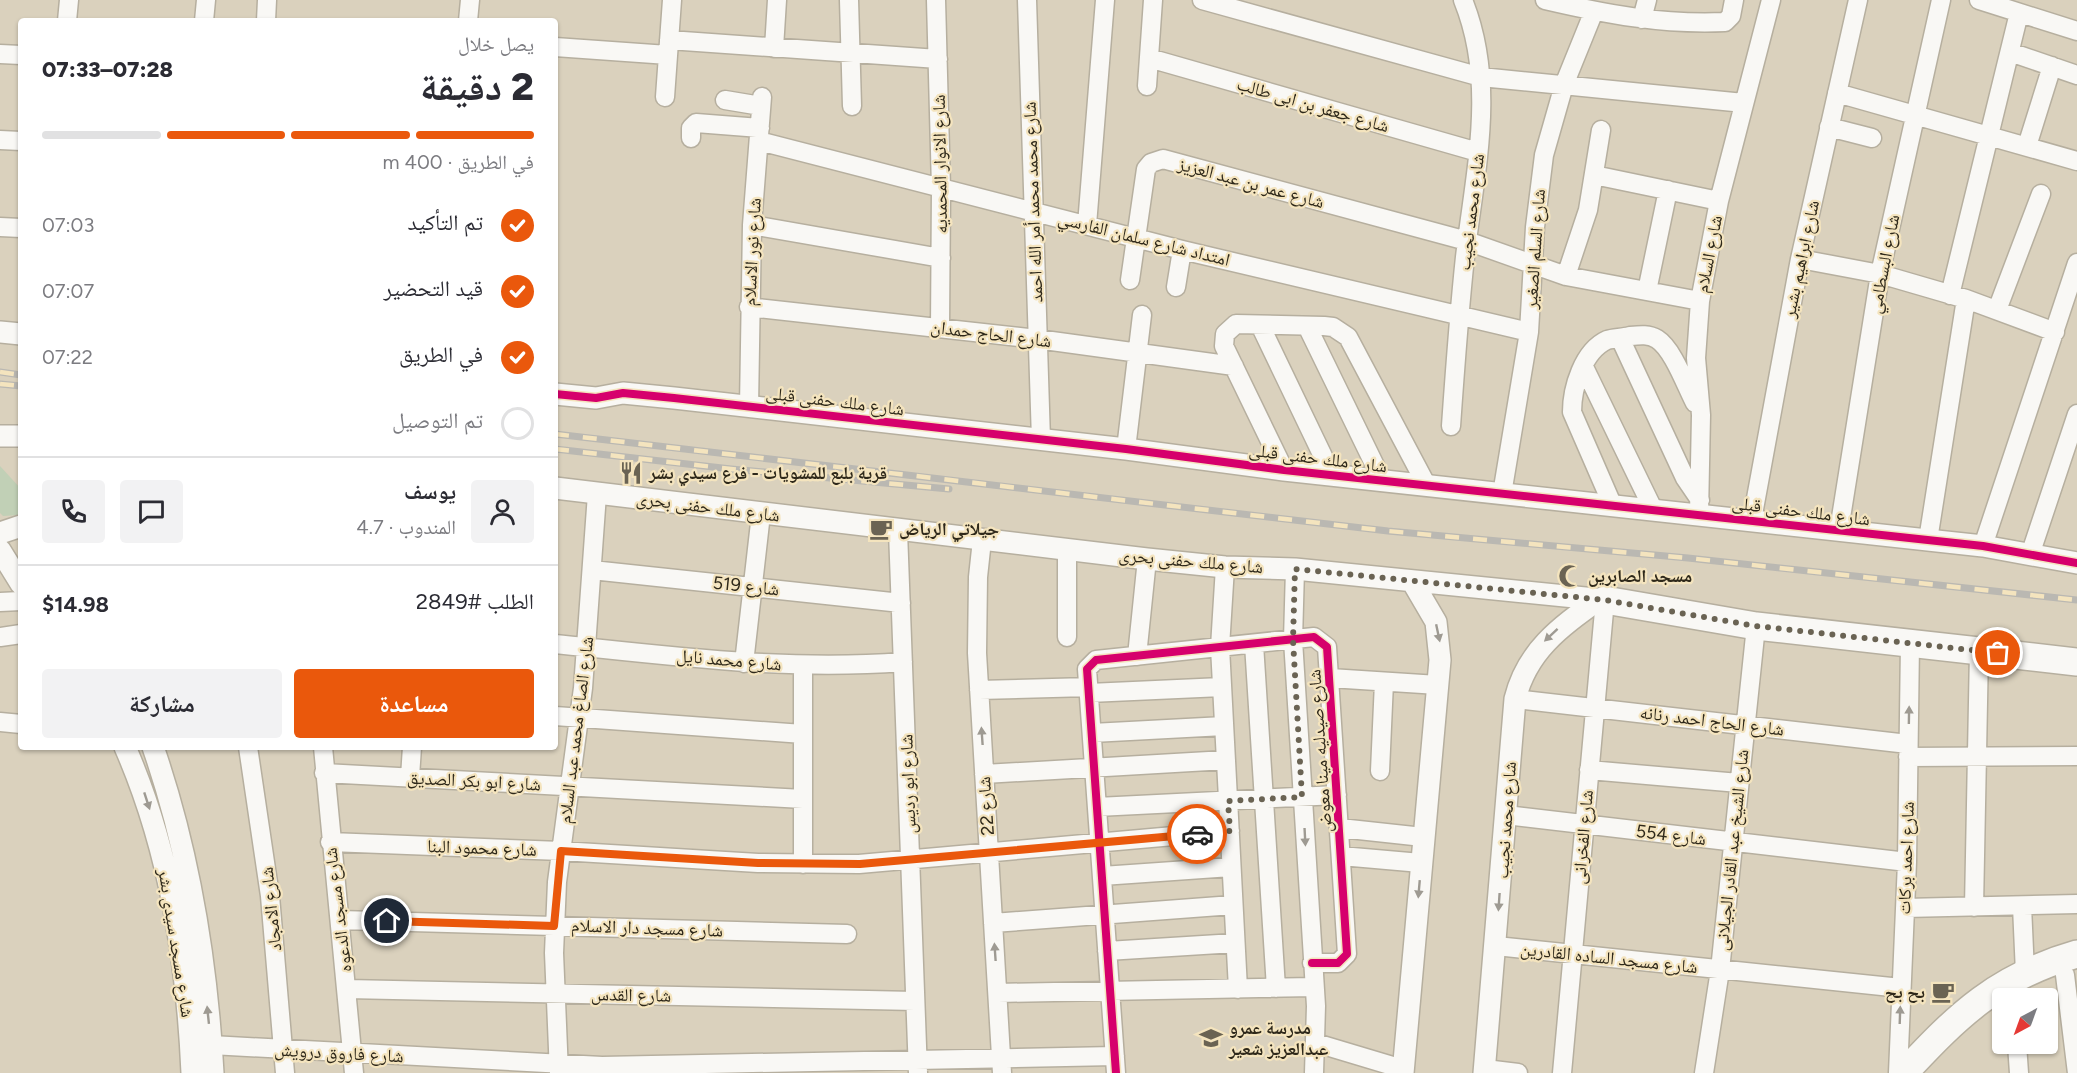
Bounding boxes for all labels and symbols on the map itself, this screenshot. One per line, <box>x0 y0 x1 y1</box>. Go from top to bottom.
street label: شارع جعفر بن ابى طالب <box>1234 73 1392 137</box>
street label: شارع الانوار المحمديه <box>928 94 952 234</box>
street label: شارع محمد محمد أمر الله احمد <box>1019 101 1047 303</box>
street label: شارع محمد نجيب <box>1453 152 1489 272</box>
street label: شارع عمر بن عبد العزيز <box>1175 153 1327 213</box>
street label: شارع السلم الصغير <box>1520 188 1551 311</box>
street label: شارع نور الاسلام <box>738 197 767 307</box>
street label: شارع ابراهيم بشير <box>1778 198 1825 321</box>
street label: امتداد شارع سلمان الفارسي <box>1055 207 1232 274</box>
street label: شارع السلام <box>1691 213 1728 295</box>
street label: شارع البسطامي <box>1864 213 1908 316</box>
street label: شارع الحاج حمدان <box>929 316 1053 353</box>
street label: شارع ملك حفنى قبلى <box>765 382 905 420</box>
street label: شارع ملك حفنى قبلى <box>1248 439 1388 477</box>
restaurant icon: قرية بلبع للمشويات - فرع سيدي بشر <box>618 460 644 486</box>
place label: قرية بلبع للمشويات - فرع سيدي بشر <box>648 462 887 487</box>
street label: شارع ملك حفنى بحرى <box>635 487 781 527</box>
street label: شارع ملك حفنى قبلى <box>1731 492 1871 530</box>
cafe icon: جيلاتي الرياض <box>868 516 894 542</box>
place label: جيلاتي الرياض <box>899 518 1000 543</box>
street label: شارع ملك حفنى بحرى <box>1118 544 1264 578</box>
mosque icon: مسجد الصابرين <box>1557 563 1583 589</box>
place label: مسجد الصابرين <box>1588 565 1692 587</box>
street label: شارع 519 <box>712 572 780 600</box>
one-way arrow <box>1434 623 1443 642</box>
pin <box>1972 627 2023 678</box>
one-way arrow <box>1544 628 1559 642</box>
street label: شارع الصاغ محمد عبد السلام <box>554 635 599 825</box>
street label: شارع محمد نايل <box>675 644 783 676</box>
street label: شارع صيدليه مينا معوض <box>1303 669 1337 833</box>
street label: شارع الحاج احمد رنانه <box>1639 701 1785 742</box>
one-way arrow <box>1904 705 1914 724</box>
one-way arrow <box>977 727 986 746</box>
street label: شارع ابو رديس <box>895 734 921 834</box>
street label: شارع الشيخ عبد القادر الجيلانى <box>1710 748 1755 952</box>
street label: شارع محمد نجيب <box>1491 761 1521 879</box>
street label: شارع ابو بكر الصديق <box>406 767 542 795</box>
street label: شارع 22 <box>973 776 999 836</box>
street label: شارع الفخرانى <box>1568 789 1598 885</box>
one-way arrow <box>142 792 152 810</box>
street label: شارع احمد بركات <box>1893 801 1919 915</box>
courier <box>1167 804 1227 864</box>
street label: شارع 554 <box>1635 820 1707 850</box>
one-way arrow <box>1300 827 1309 846</box>
street label: شارع محمود البنا <box>427 835 537 861</box>
street label: شارع مسجد الدعوه <box>319 846 357 974</box>
street label: شارع مسجد سيدى بشر <box>153 866 199 1019</box>
street label: شارع الامجاد <box>256 866 286 952</box>
one-way arrow <box>1414 880 1424 899</box>
one-way arrow <box>1495 893 1504 912</box>
pin <box>361 895 412 946</box>
street label: شارع مسجد دار الاسلام <box>571 914 723 943</box>
street label: شارع مسجد الساده القادرين <box>1519 938 1699 978</box>
one-way arrow <box>990 942 1000 961</box>
cafe icon: بح بح <box>1930 979 1956 1005</box>
place label: بح بح <box>1885 981 1925 1004</box>
street label: شارع القدس <box>591 983 671 1007</box>
north arrow <box>1992 988 2058 1054</box>
one-way arrow <box>203 1005 213 1024</box>
one-way arrow <box>1895 1005 1905 1024</box>
place label: مدرسة عمرو عبدالعزيز شعير <box>1228 1017 1328 1060</box>
school or university icon: مدرسة عمرو عبدالعزيز شعير <box>1198 1025 1224 1051</box>
street label: شارع فاروق درويش <box>274 1039 404 1067</box>

